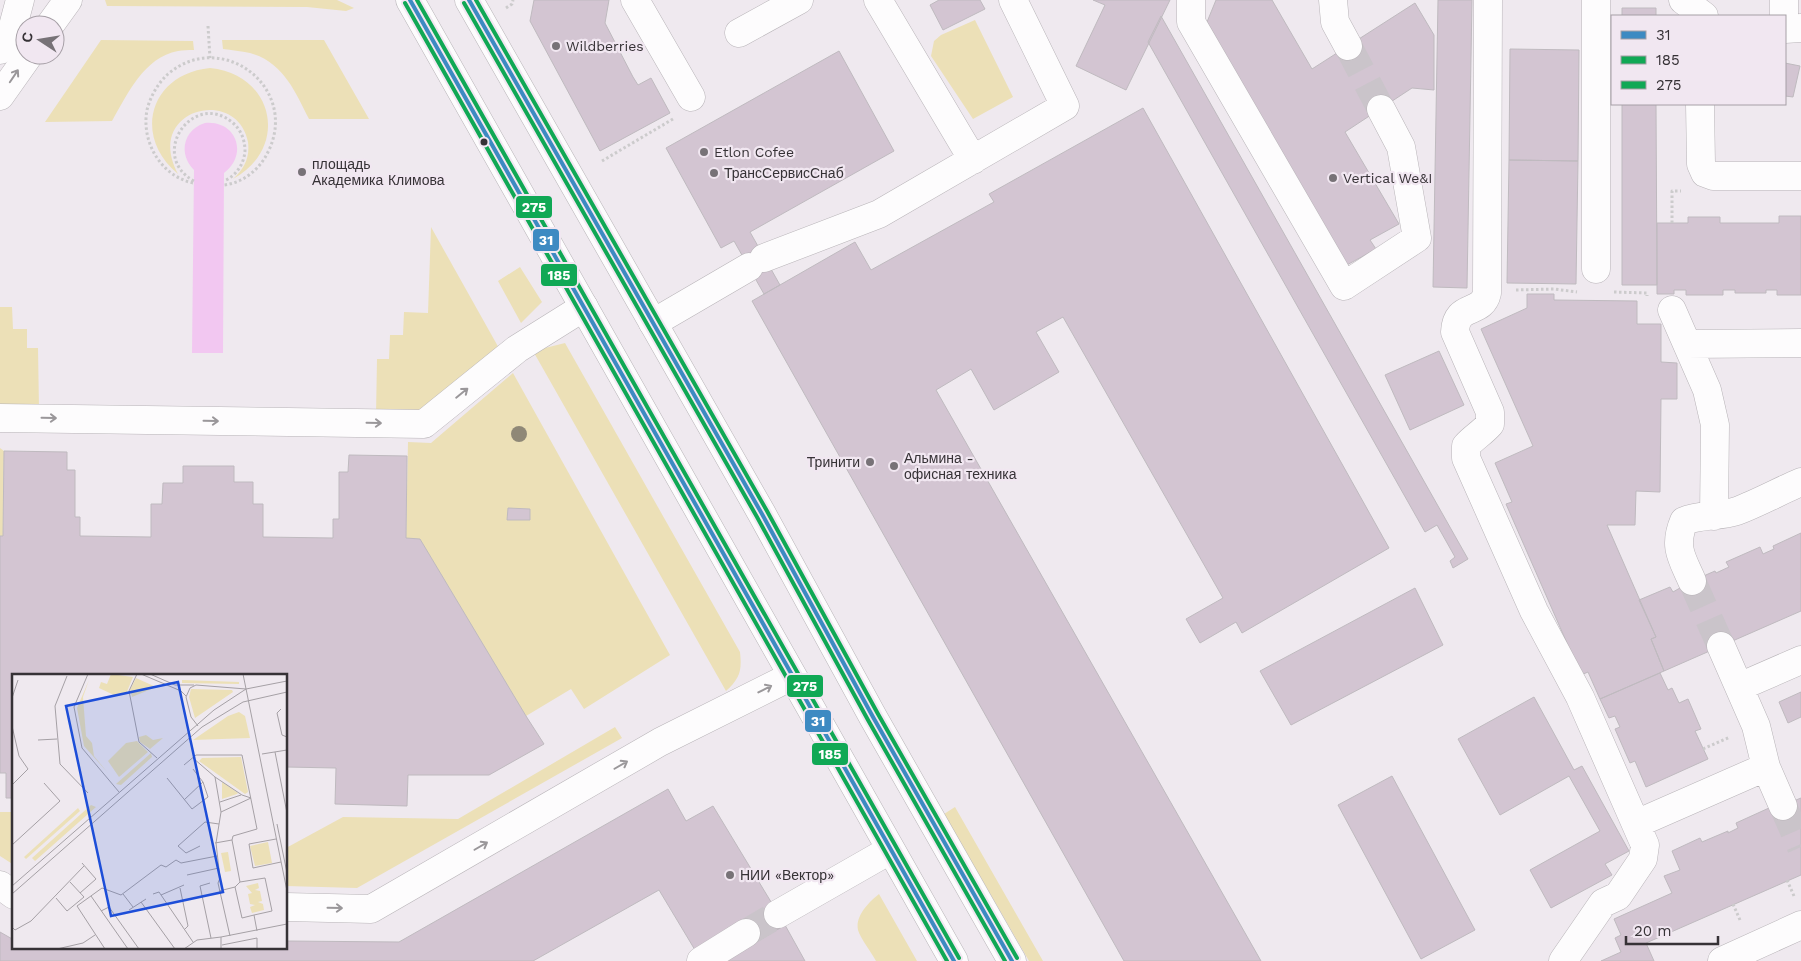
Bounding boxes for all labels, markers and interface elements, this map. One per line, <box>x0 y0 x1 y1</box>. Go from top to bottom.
north arrow <box>15 15 65 65</box>
legend <box>1611 15 1786 105</box>
text: 31 <box>1656 26 1671 44</box>
text: С <box>18 31 36 44</box>
place label: Wildberries <box>566 38 644 54</box>
marker: Wildberries <box>550 40 562 52</box>
text: 185 <box>1656 51 1680 69</box>
one-way arrow <box>9 69 19 83</box>
text: 275 <box>1656 76 1682 94</box>
unlabelled marker <box>479 137 489 147</box>
place label: Etlon Cofee <box>714 144 794 160</box>
marker: Etlon Cofee <box>698 146 710 158</box>
place label: площадь Академика Климова <box>312 156 445 188</box>
place label: ТрансСервисСнаб <box>724 165 844 181</box>
marker: площадь Академика Климова <box>296 166 308 178</box>
marker: ТрансСервисСнаб <box>708 167 720 179</box>
place label: Vertical We&I <box>1343 170 1432 186</box>
marker: Vertical We&I <box>1327 172 1339 184</box>
line badge: 275 <box>515 195 553 219</box>
text: 275 <box>522 199 546 215</box>
line badge: 31 <box>532 228 560 252</box>
text: 31 <box>539 232 553 248</box>
line badge: 185 <box>540 263 578 287</box>
text: 185 <box>548 267 570 283</box>
one-way arrow <box>455 388 468 399</box>
one-way arrow <box>40 413 56 423</box>
one-way arrow <box>202 416 219 426</box>
one-way arrow <box>365 418 381 428</box>
place label: Альмина - офисная техника <box>904 450 1017 482</box>
place label: Тринити <box>807 454 860 470</box>
marker: Тринити <box>864 456 876 468</box>
marker: Альмина - офисная техника <box>888 460 900 472</box>
inset map <box>12 674 288 948</box>
line badge: 275 <box>786 674 824 698</box>
text: 275 <box>793 678 817 694</box>
one-way arrow <box>758 684 773 694</box>
line badge: 31 <box>804 709 832 733</box>
text: 31 <box>811 713 825 729</box>
line badge: 185 <box>811 742 849 766</box>
text: 185 <box>819 746 841 762</box>
one-way arrow <box>614 759 628 769</box>
one-way arrow <box>473 840 487 850</box>
place label: НИИ «Вектор» <box>740 867 834 883</box>
marker: НИИ «Вектор» <box>724 869 736 881</box>
one-way arrow <box>326 903 343 913</box>
scale bar <box>1626 914 1718 946</box>
text: 20 m <box>1634 922 1672 940</box>

